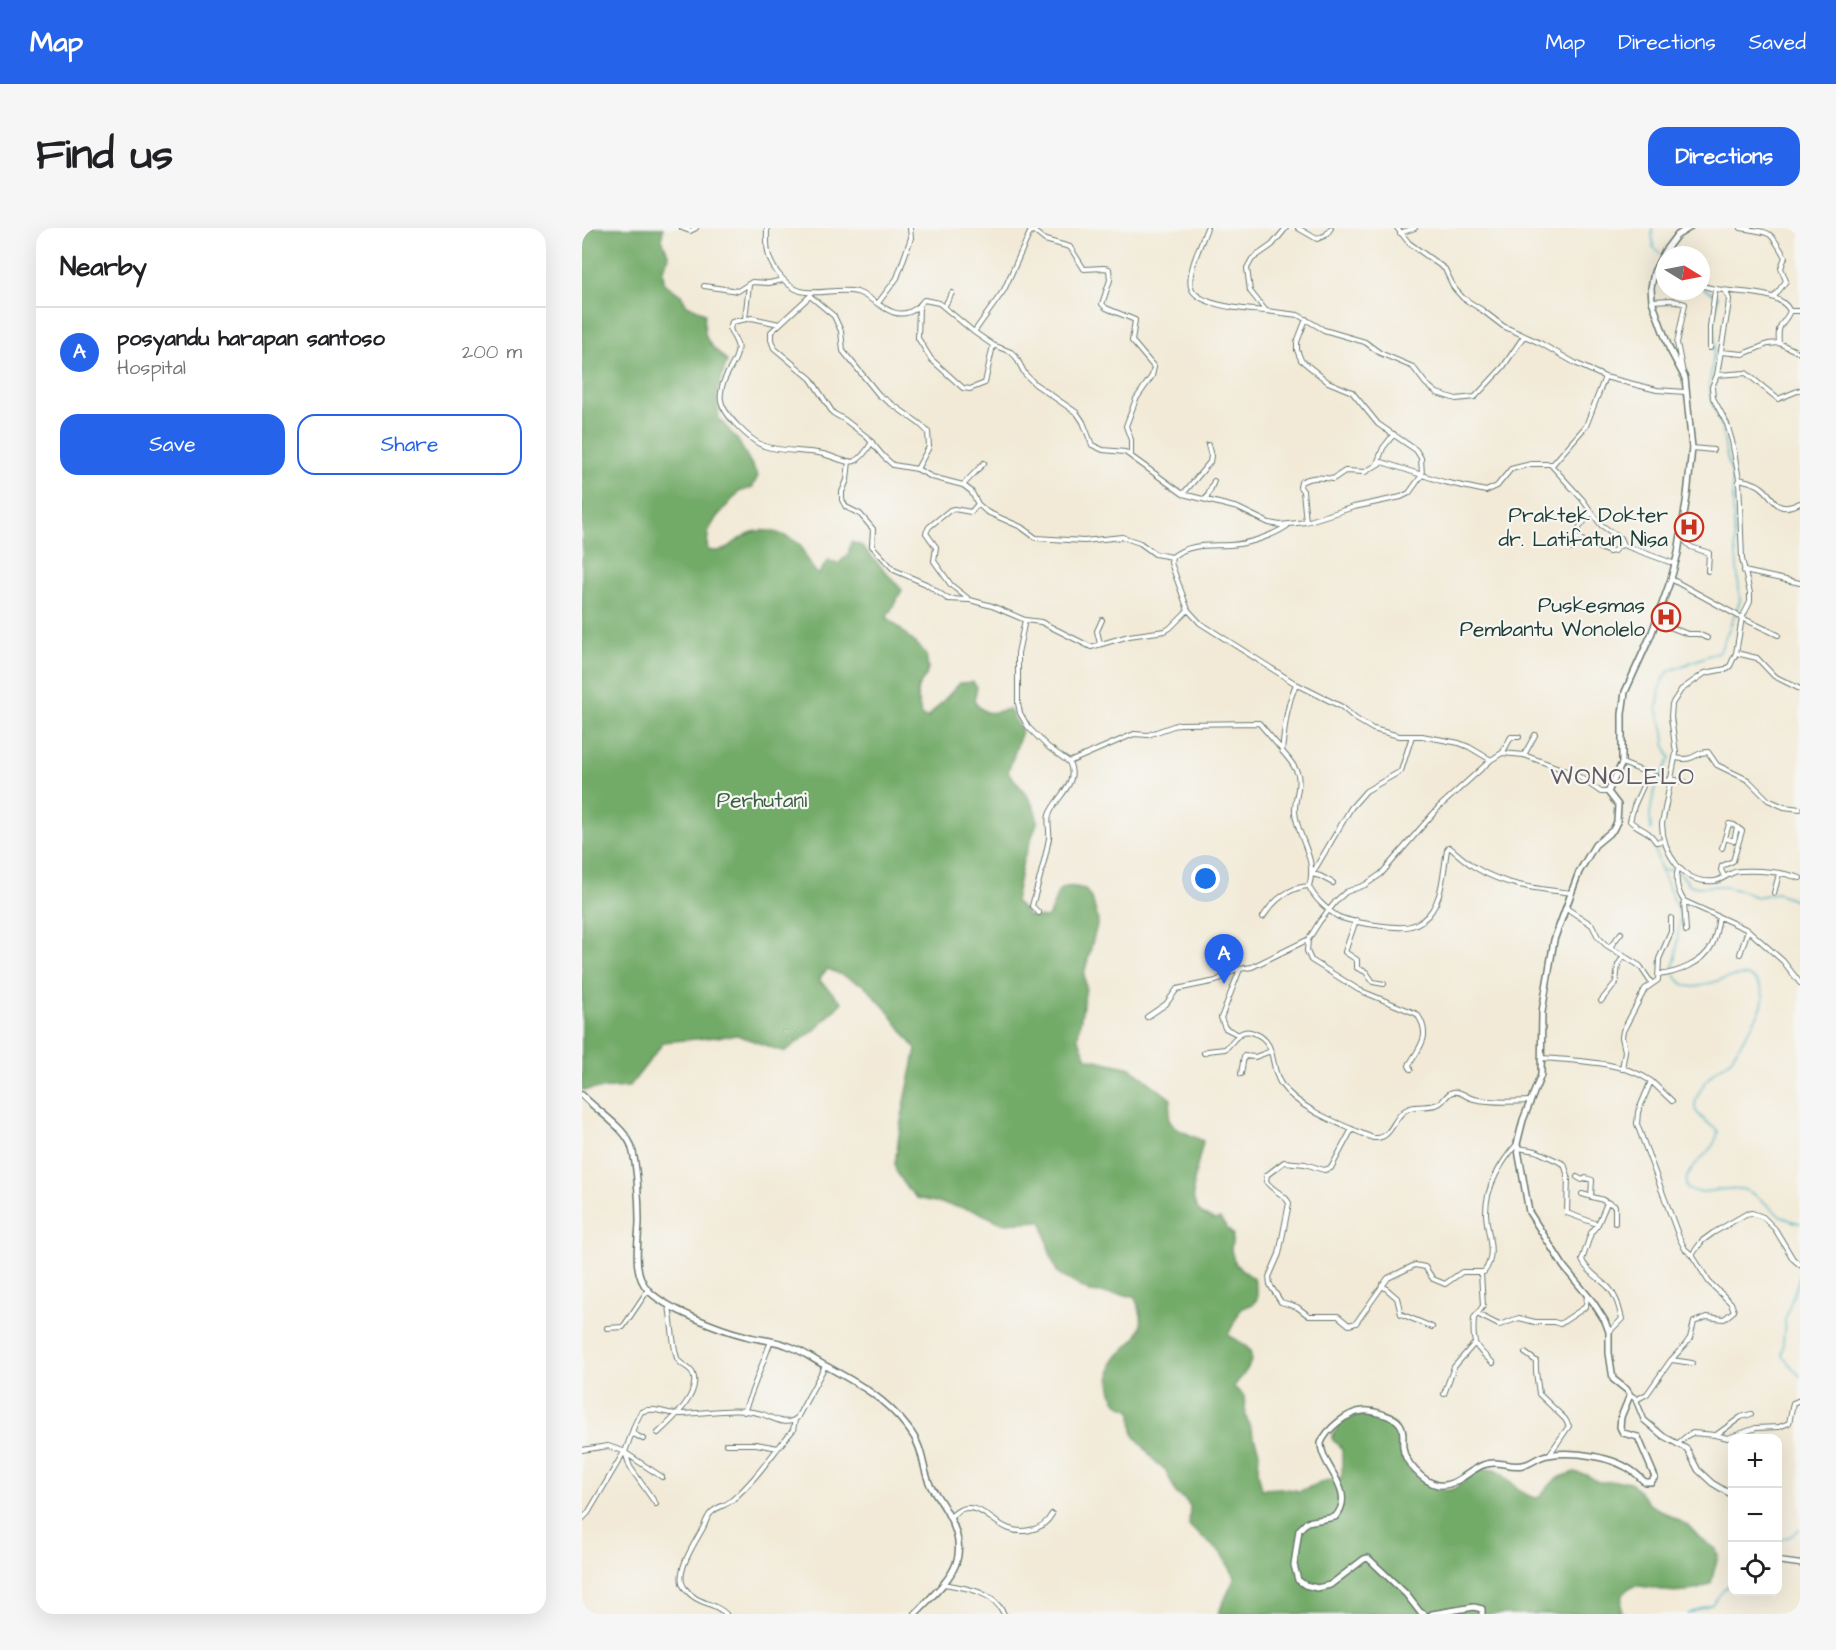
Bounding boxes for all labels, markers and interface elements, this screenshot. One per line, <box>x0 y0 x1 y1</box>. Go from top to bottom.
text: Map <box>30 23 83 62</box>
text: Map <box>1545 28 1585 57</box>
text: Directions <box>1618 28 1716 57</box>
text: Saved <box>1749 28 1806 57</box>
text: Find us <box>36 127 173 185</box>
button: Directions <box>1648 127 1800 186</box>
north arrow <box>1656 246 1710 300</box>
text: Nearby <box>60 249 147 285</box>
text: posyandu harapan santoso <box>117 323 385 354</box>
text: A <box>73 338 86 366</box>
text: 200 m <box>462 338 522 366</box>
text: Hospital <box>117 354 186 382</box>
button: Save <box>60 414 285 475</box>
button: Share <box>297 414 522 475</box>
place label: Praktek Dokter dr. Latifatun Nisa <box>1499 501 1668 554</box>
hospital icon: Praktek Dokter dr. Latifatun Nisa <box>1673 511 1705 543</box>
place label: Puskesmas Pembantu Wonolelo <box>1460 591 1645 644</box>
hospital icon: Puskesmas Pembantu Wonolelo <box>1650 601 1682 633</box>
district label: WONOLELO <box>1550 760 1696 794</box>
park label: Perhutani <box>717 786 807 815</box>
your location <box>1191 864 1220 893</box>
pin: A <box>1204 934 1244 984</box>
map controls <box>1728 1434 1782 1596</box>
button: + <box>1728 1434 1782 1488</box>
button: − <box>1728 1488 1782 1542</box>
button: locate <box>1728 1542 1782 1596</box>

